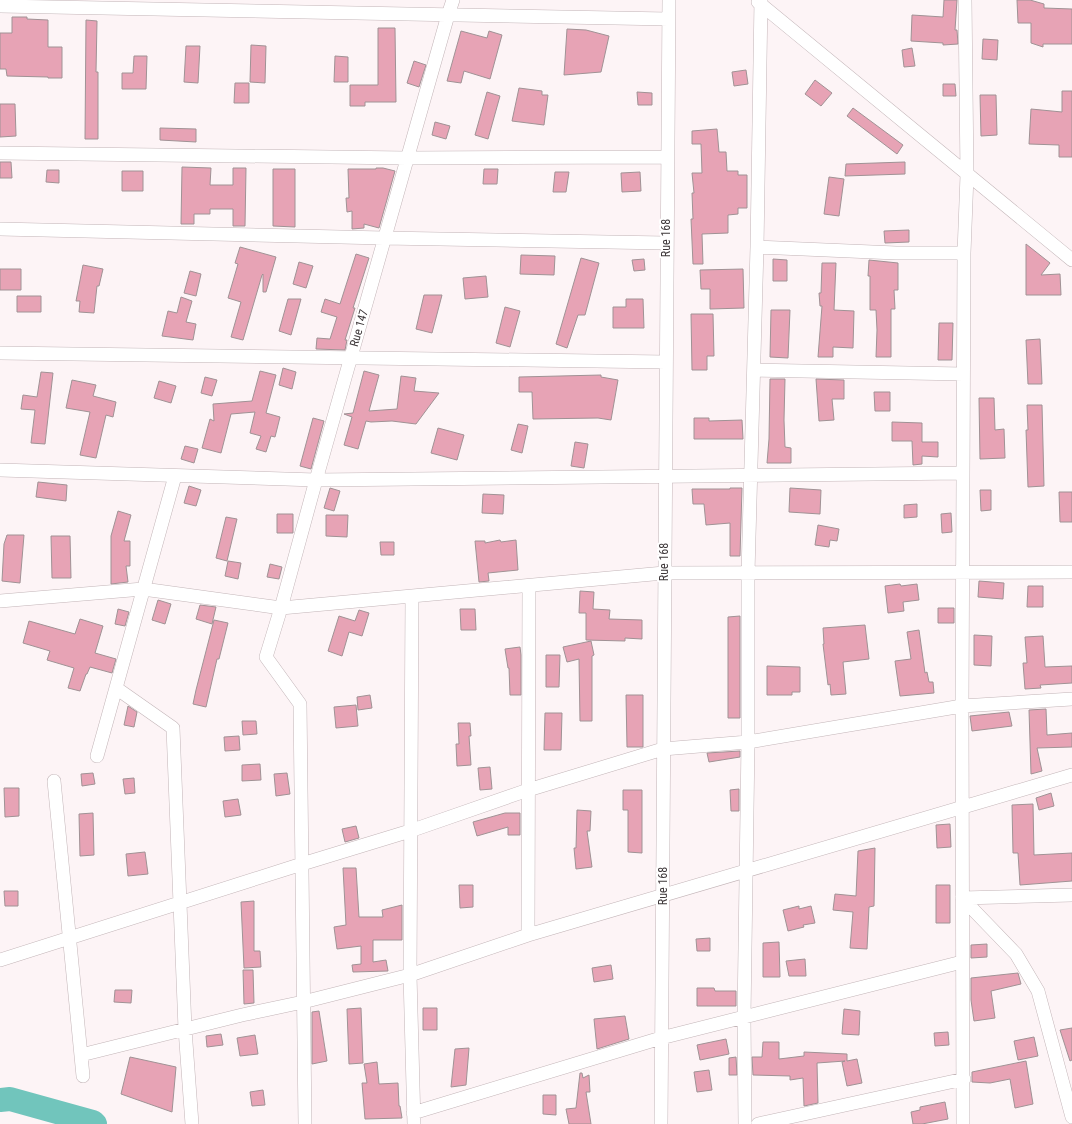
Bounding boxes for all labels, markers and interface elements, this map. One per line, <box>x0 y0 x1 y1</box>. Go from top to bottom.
street label: Rue 168 <box>659 219 673 257</box>
street label: Rue 147 <box>347 308 371 348</box>
street label: Rue 168 <box>657 543 671 581</box>
street label: Rue 168 <box>656 867 670 905</box>

